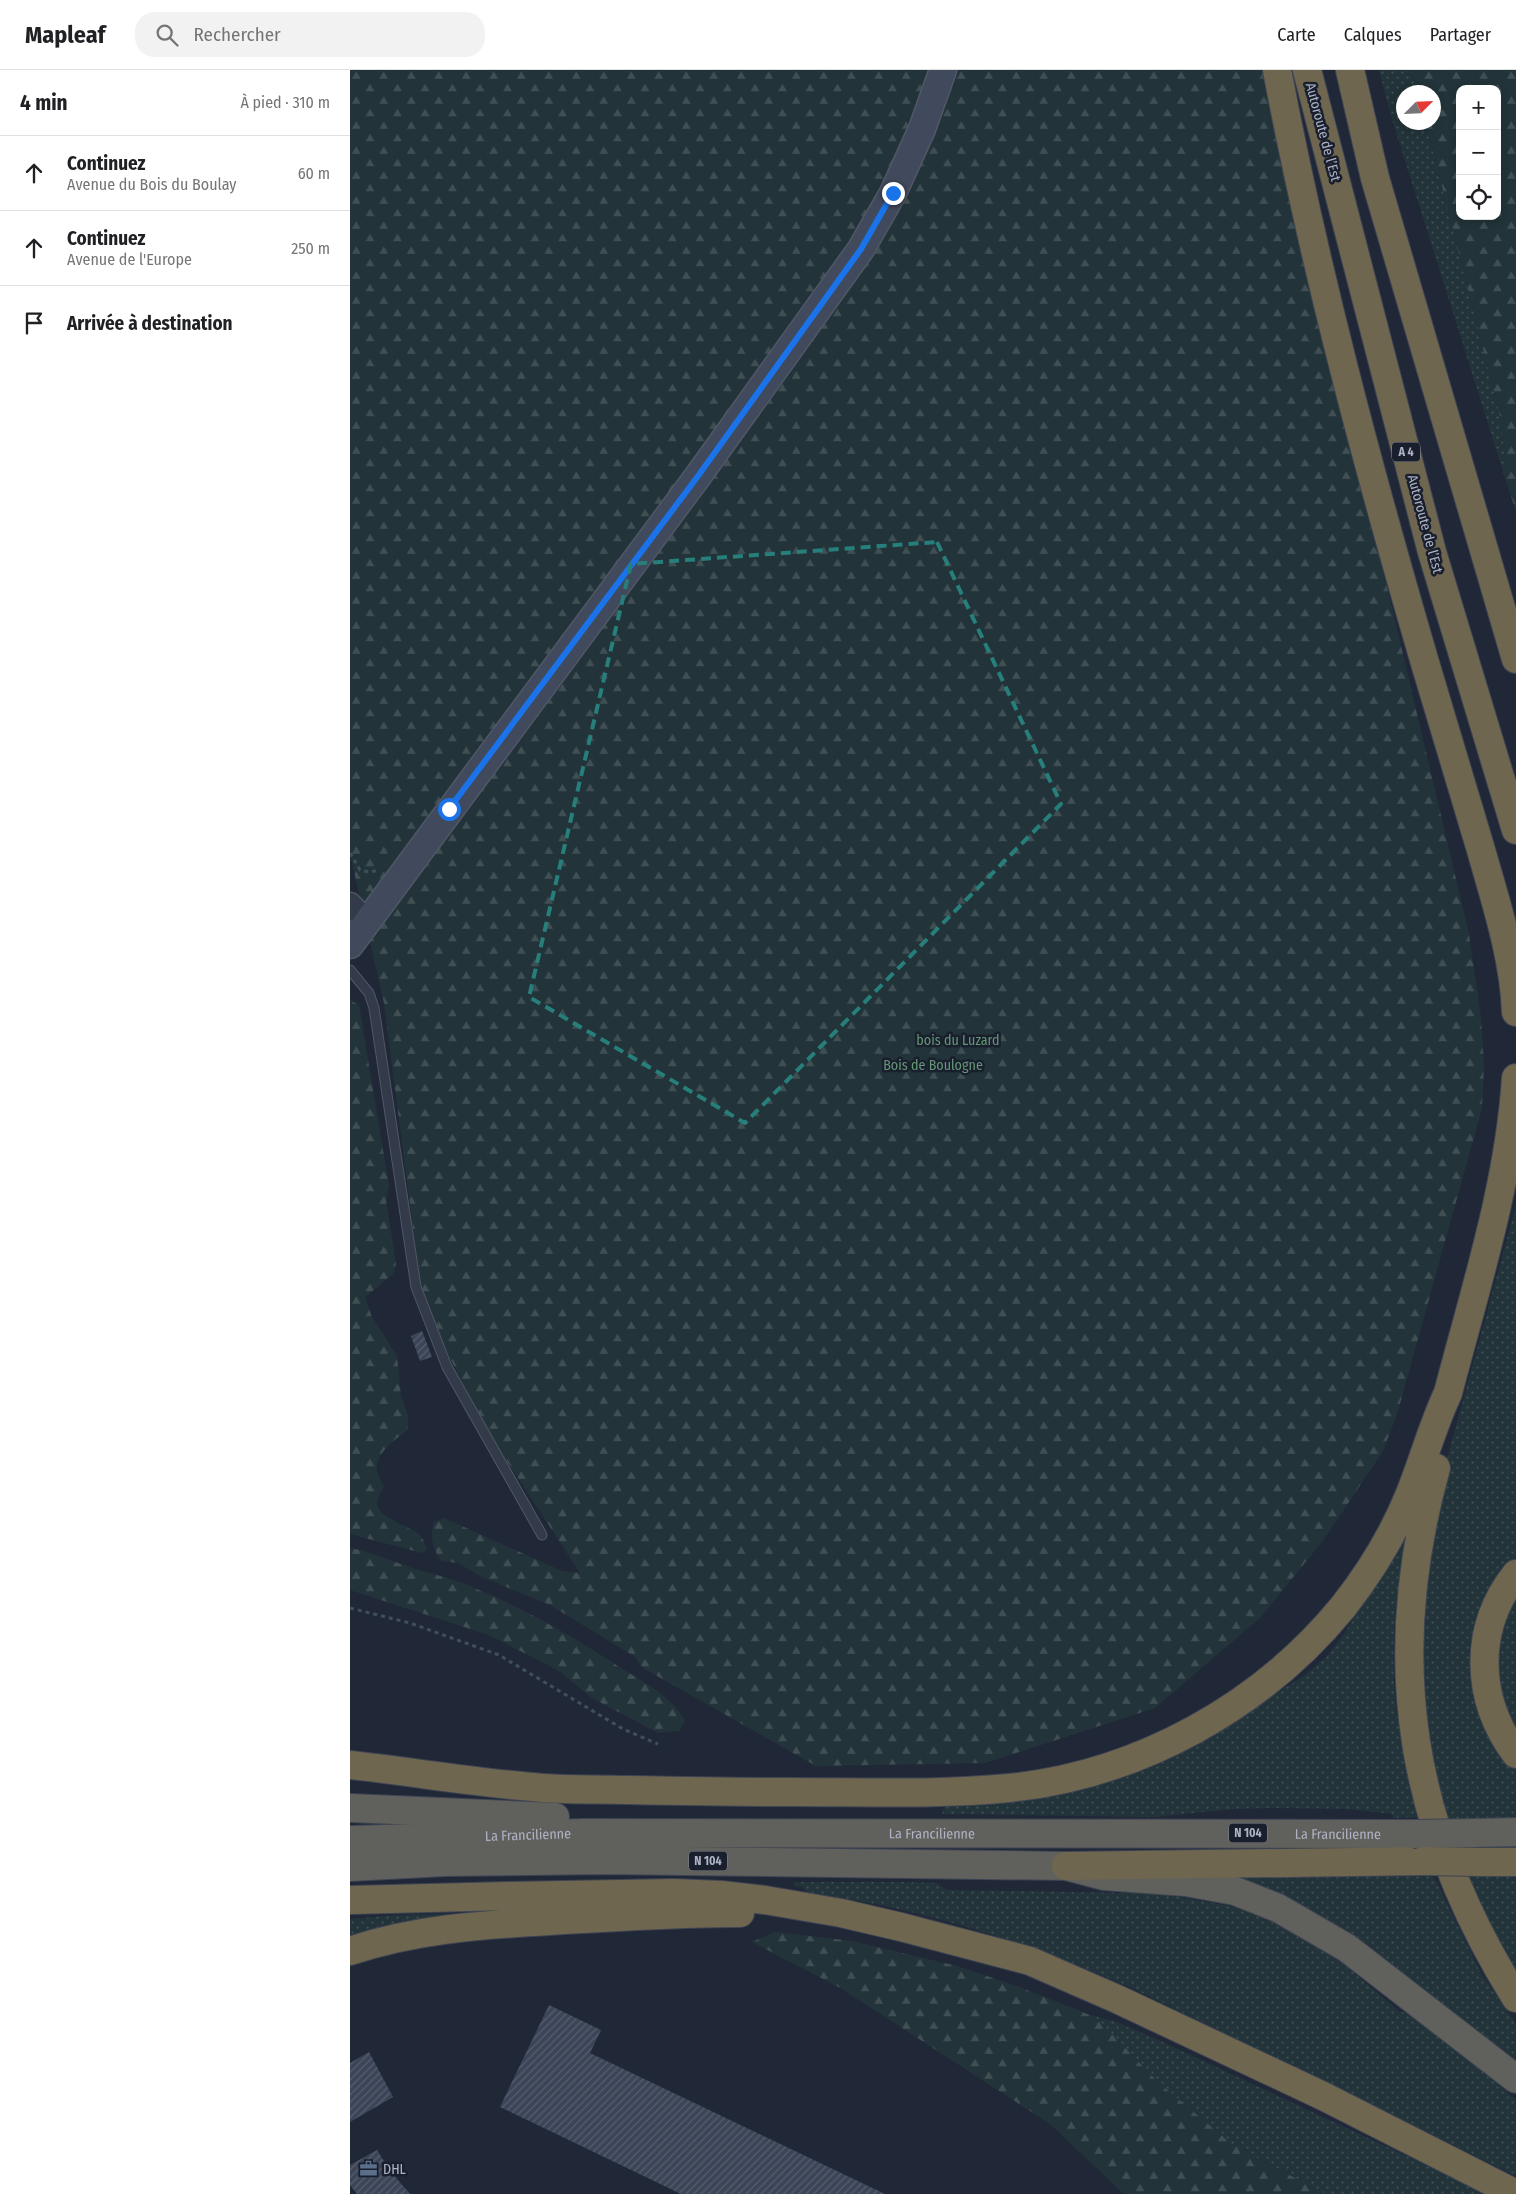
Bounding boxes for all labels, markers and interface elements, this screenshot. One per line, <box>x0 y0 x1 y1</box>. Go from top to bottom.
search box <box>135 12 485 57</box>
text: Mapleaf <box>25 21 105 49</box>
icon: search <box>153 21 181 49</box>
text: Rechercher <box>193 23 281 46</box>
text: Carte <box>1277 24 1316 46</box>
text: Calques <box>1344 24 1402 46</box>
text: Partager <box>1430 24 1491 46</box>
street label: Autoroute de l’Est <box>1302 81 1344 184</box>
north arrow <box>1396 85 1441 130</box>
map controls <box>1456 85 1501 220</box>
button: + <box>1456 85 1501 130</box>
text: 4 min <box>20 90 68 116</box>
text: À pied · 310 m <box>240 93 330 112</box>
button: − <box>1456 130 1501 175</box>
text: Continuez <box>67 152 146 175</box>
icon: ahead <box>20 159 48 187</box>
text: 60 m <box>298 164 330 183</box>
text: Avenue du Bois du Boulay <box>67 175 236 194</box>
button: locate <box>1456 175 1501 220</box>
route end <box>882 182 905 205</box>
text: Continuez <box>67 227 146 250</box>
icon: ahead <box>20 234 48 262</box>
text: 250 m <box>291 239 330 258</box>
text: Avenue de l'Europe <box>67 250 192 269</box>
icon: arrive <box>20 309 48 337</box>
text: Arrivée à destination <box>67 312 233 335</box>
road number: A 4 <box>1392 442 1420 462</box>
street label: Autoroute de l’Est <box>1404 473 1446 576</box>
route start <box>438 798 461 821</box>
park label: bois du Luzard <box>916 1032 1000 1049</box>
park label: Bois de Boulogne <box>883 1057 983 1074</box>
road number: N 104 <box>1229 1824 1267 1842</box>
street label: La Francilienne <box>485 1825 571 1844</box>
street label: La Francilienne <box>889 1825 975 1842</box>
street label: La Francilienne <box>1295 1825 1381 1842</box>
road number: N 104 <box>689 1852 727 1870</box>
office icon: DHL <box>359 2159 379 2179</box>
place label: DHL <box>383 2161 406 2178</box>

